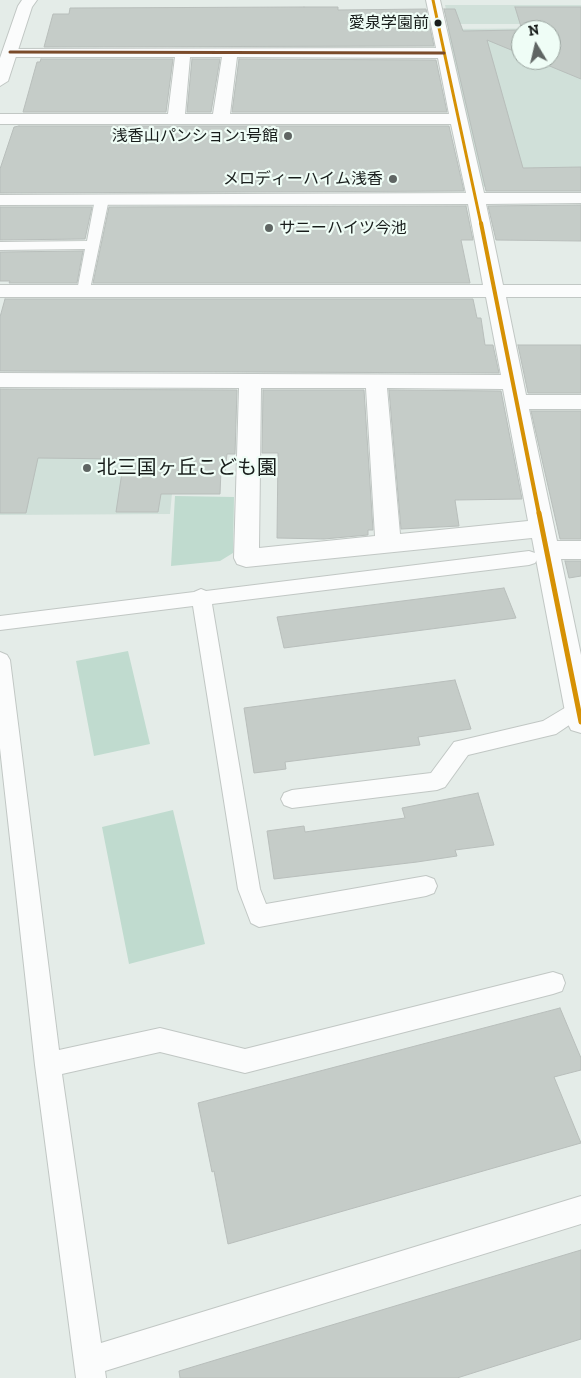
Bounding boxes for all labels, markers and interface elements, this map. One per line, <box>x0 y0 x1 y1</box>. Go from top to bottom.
place label: 愛泉学園前 <box>349 13 429 33</box>
marker: 愛泉学園前 <box>433 18 443 28</box>
north arrow <box>511 20 561 70</box>
text: N <box>527 21 540 40</box>
place label: 浅香山パンション1号館 <box>112 126 278 146</box>
marker: 浅香山パンション1号館 <box>282 130 294 142</box>
place label: メロディーハイム浅香 <box>223 169 383 189</box>
marker: メロディーハイム浅香 <box>387 173 399 185</box>
place label: サニーハイツ今池 <box>279 218 407 238</box>
marker: サニーハイツ今池 <box>263 222 275 234</box>
place label: 北三国ヶ丘こども園 <box>97 456 277 480</box>
marker: 北三国ヶ丘こども園 <box>81 462 93 474</box>

